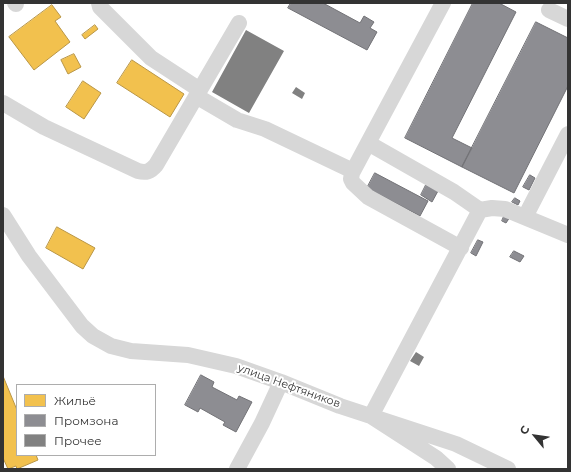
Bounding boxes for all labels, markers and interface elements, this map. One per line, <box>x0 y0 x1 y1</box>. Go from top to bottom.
street label: улица Нефтяников <box>236 361 342 411</box>
legend <box>16 384 156 456</box>
text: Жильё <box>54 393 96 408</box>
text: Промзона <box>54 413 118 428</box>
north arrow <box>515 416 555 456</box>
text: С <box>516 423 533 437</box>
text: Прочее <box>54 433 102 448</box>

